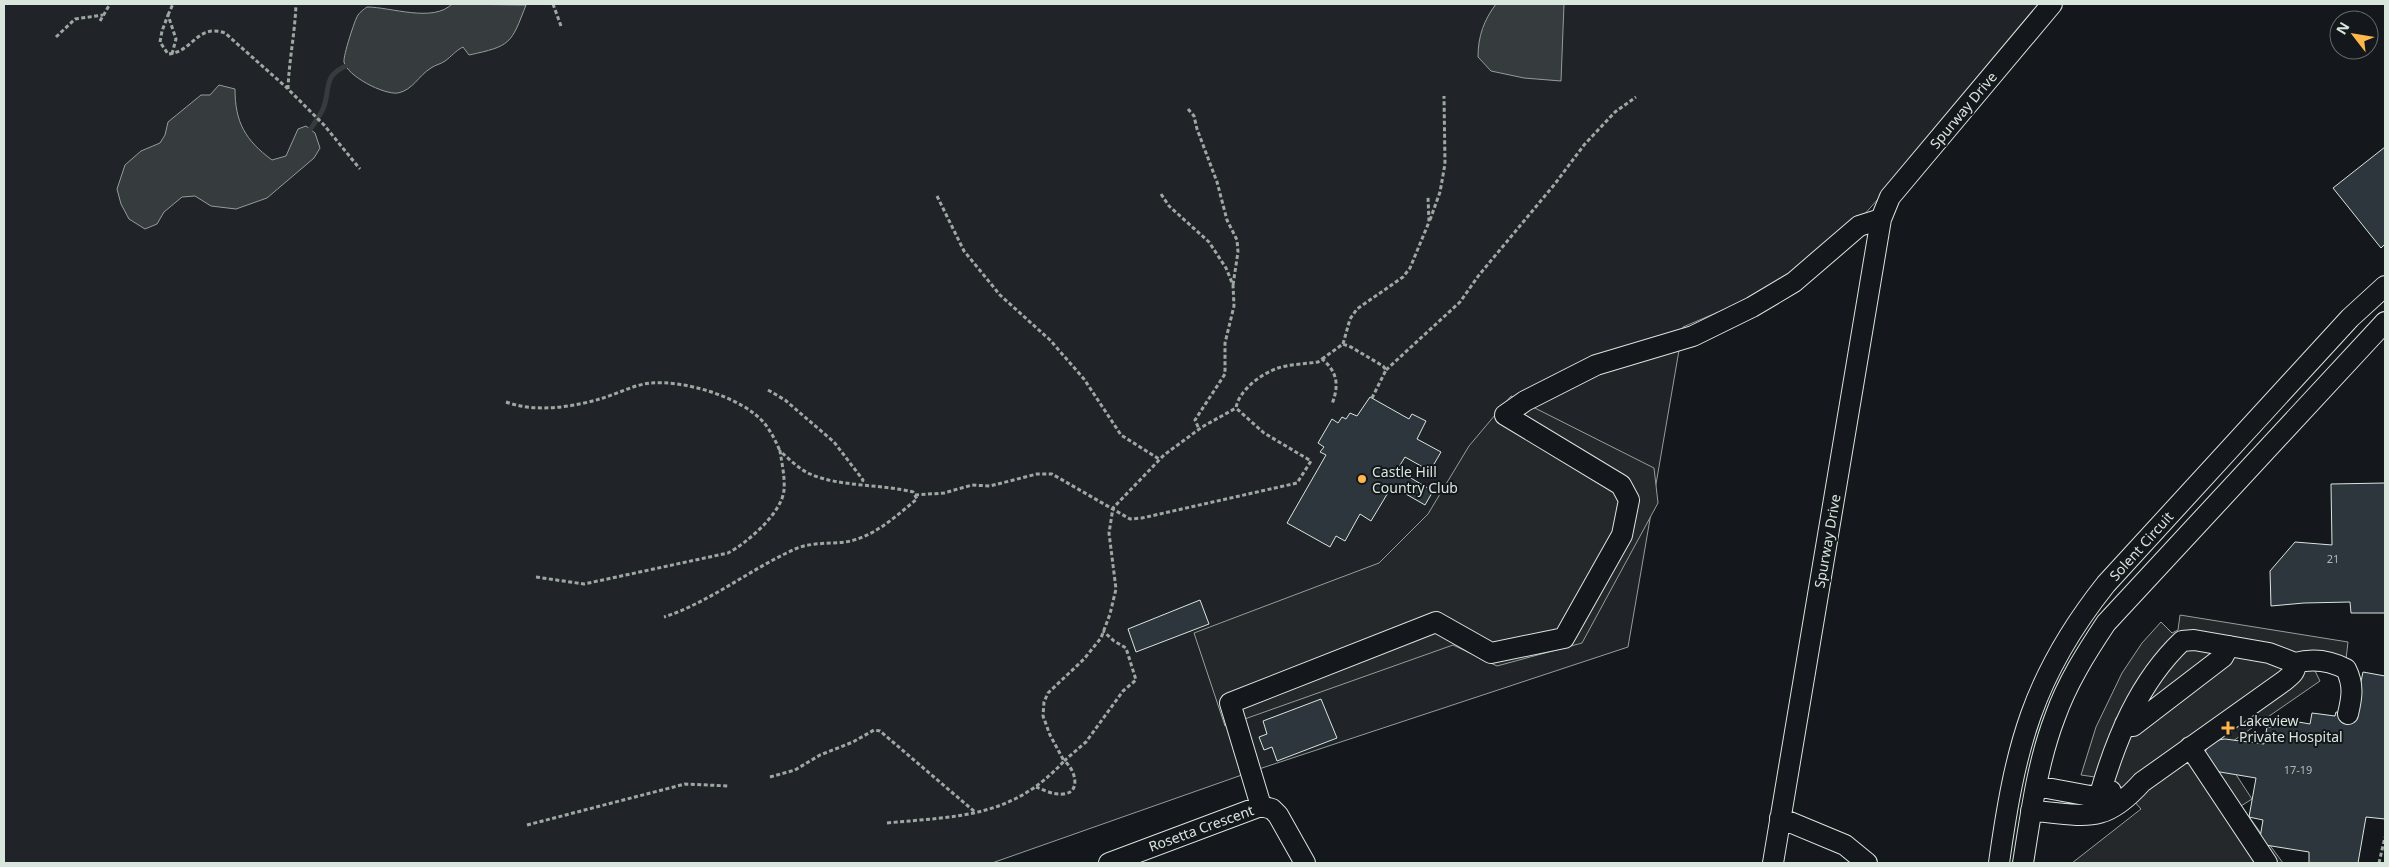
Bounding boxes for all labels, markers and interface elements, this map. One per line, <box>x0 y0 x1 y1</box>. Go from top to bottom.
north arrow <box>2329 10 2379 60</box>
text: N <box>2331 18 2354 38</box>
street label: Spurway Drive <box>1925 67 2001 152</box>
place label: Castle Hill Country Club <box>1372 462 1458 497</box>
marker: Castle Hill Country Club <box>1356 473 1368 485</box>
street label: Spurway Drive <box>1809 492 1845 589</box>
street label: Solent Circuit <box>2105 507 2177 585</box>
house number: 21 <box>2327 551 2339 566</box>
place label: Lakeview Private Hospital <box>2239 711 2343 746</box>
marker: Lakeview Private Hospital <box>2221 721 2235 735</box>
house number: 17-19 <box>2284 762 2312 777</box>
street label: Rosetta Crescent <box>1146 800 1256 856</box>

